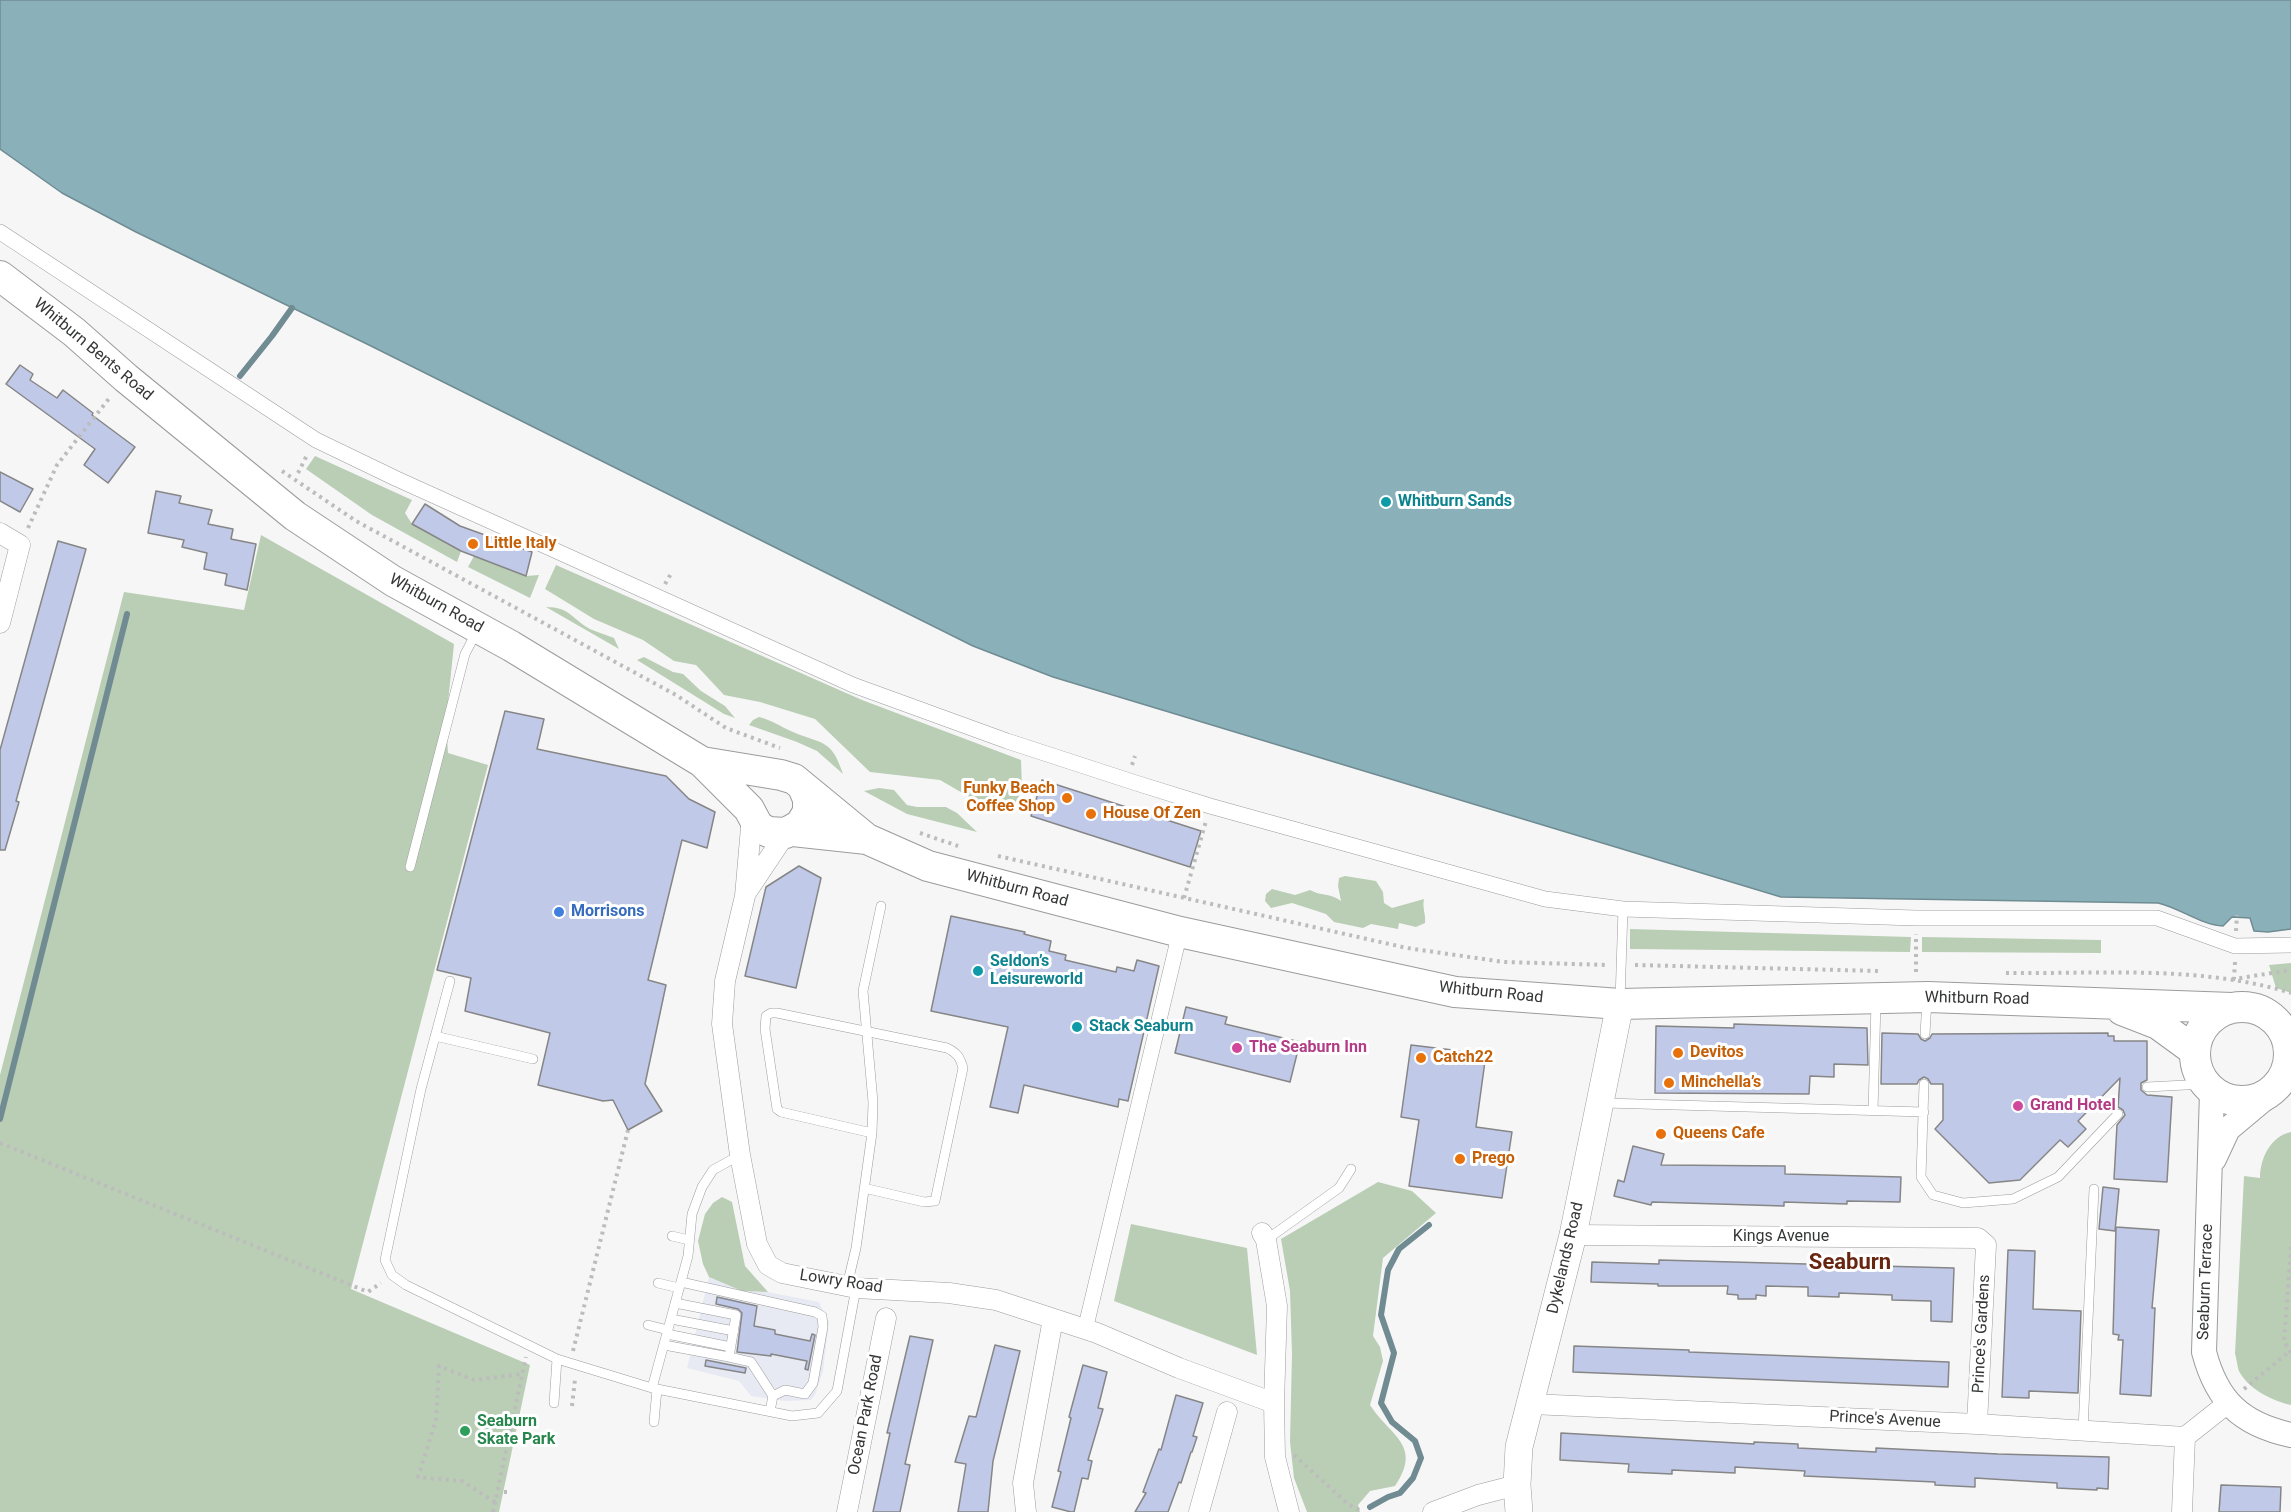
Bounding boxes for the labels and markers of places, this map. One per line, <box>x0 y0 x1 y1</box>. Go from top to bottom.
place label: Whitburn Sands <box>1398 492 1512 512</box>
marker: Whitburn Sands <box>1379 495 1393 509</box>
place label: Little Italy <box>485 534 557 554</box>
marker: Little Italy <box>466 537 480 551</box>
place label: Funky Beach Coffee Shop <box>963 779 1055 817</box>
marker: Funky Beach Coffee Shop <box>1060 791 1074 805</box>
place label: House Of Zen <box>1103 804 1201 824</box>
marker: House Of Zen <box>1084 807 1098 821</box>
place label: Morrisons <box>571 902 644 922</box>
marker: Morrisons <box>552 905 566 919</box>
place label: Seldon’s Leisureworld <box>990 952 1083 990</box>
marker: Seldon’s Leisureworld <box>971 964 985 978</box>
place label: Stack Seaburn <box>1089 1017 1194 1037</box>
marker: Stack Seaburn <box>1070 1020 1084 1034</box>
place label: The Seaburn Inn <box>1249 1038 1367 1058</box>
marker: The Seaburn Inn <box>1230 1041 1244 1055</box>
place label: Devitos <box>1690 1043 1744 1063</box>
marker: Devitos <box>1671 1046 1685 1060</box>
place label: Catch22 <box>1433 1048 1493 1068</box>
marker: Catch22 <box>1414 1051 1428 1065</box>
place label: Minchella’s <box>1681 1073 1761 1093</box>
marker: Minchella’s <box>1662 1076 1676 1090</box>
place label: Grand Hotel <box>2030 1096 2116 1116</box>
marker: Grand Hotel <box>2011 1099 2025 1113</box>
place label: Queens Cafe <box>1673 1124 1765 1144</box>
marker: Queens Cafe <box>1654 1127 1668 1141</box>
place label: Prego <box>1472 1149 1515 1169</box>
marker: Prego <box>1453 1152 1467 1166</box>
place label: Seaburn Skate Park <box>477 1412 555 1450</box>
marker: Seaburn Skate Park <box>458 1424 472 1438</box>

